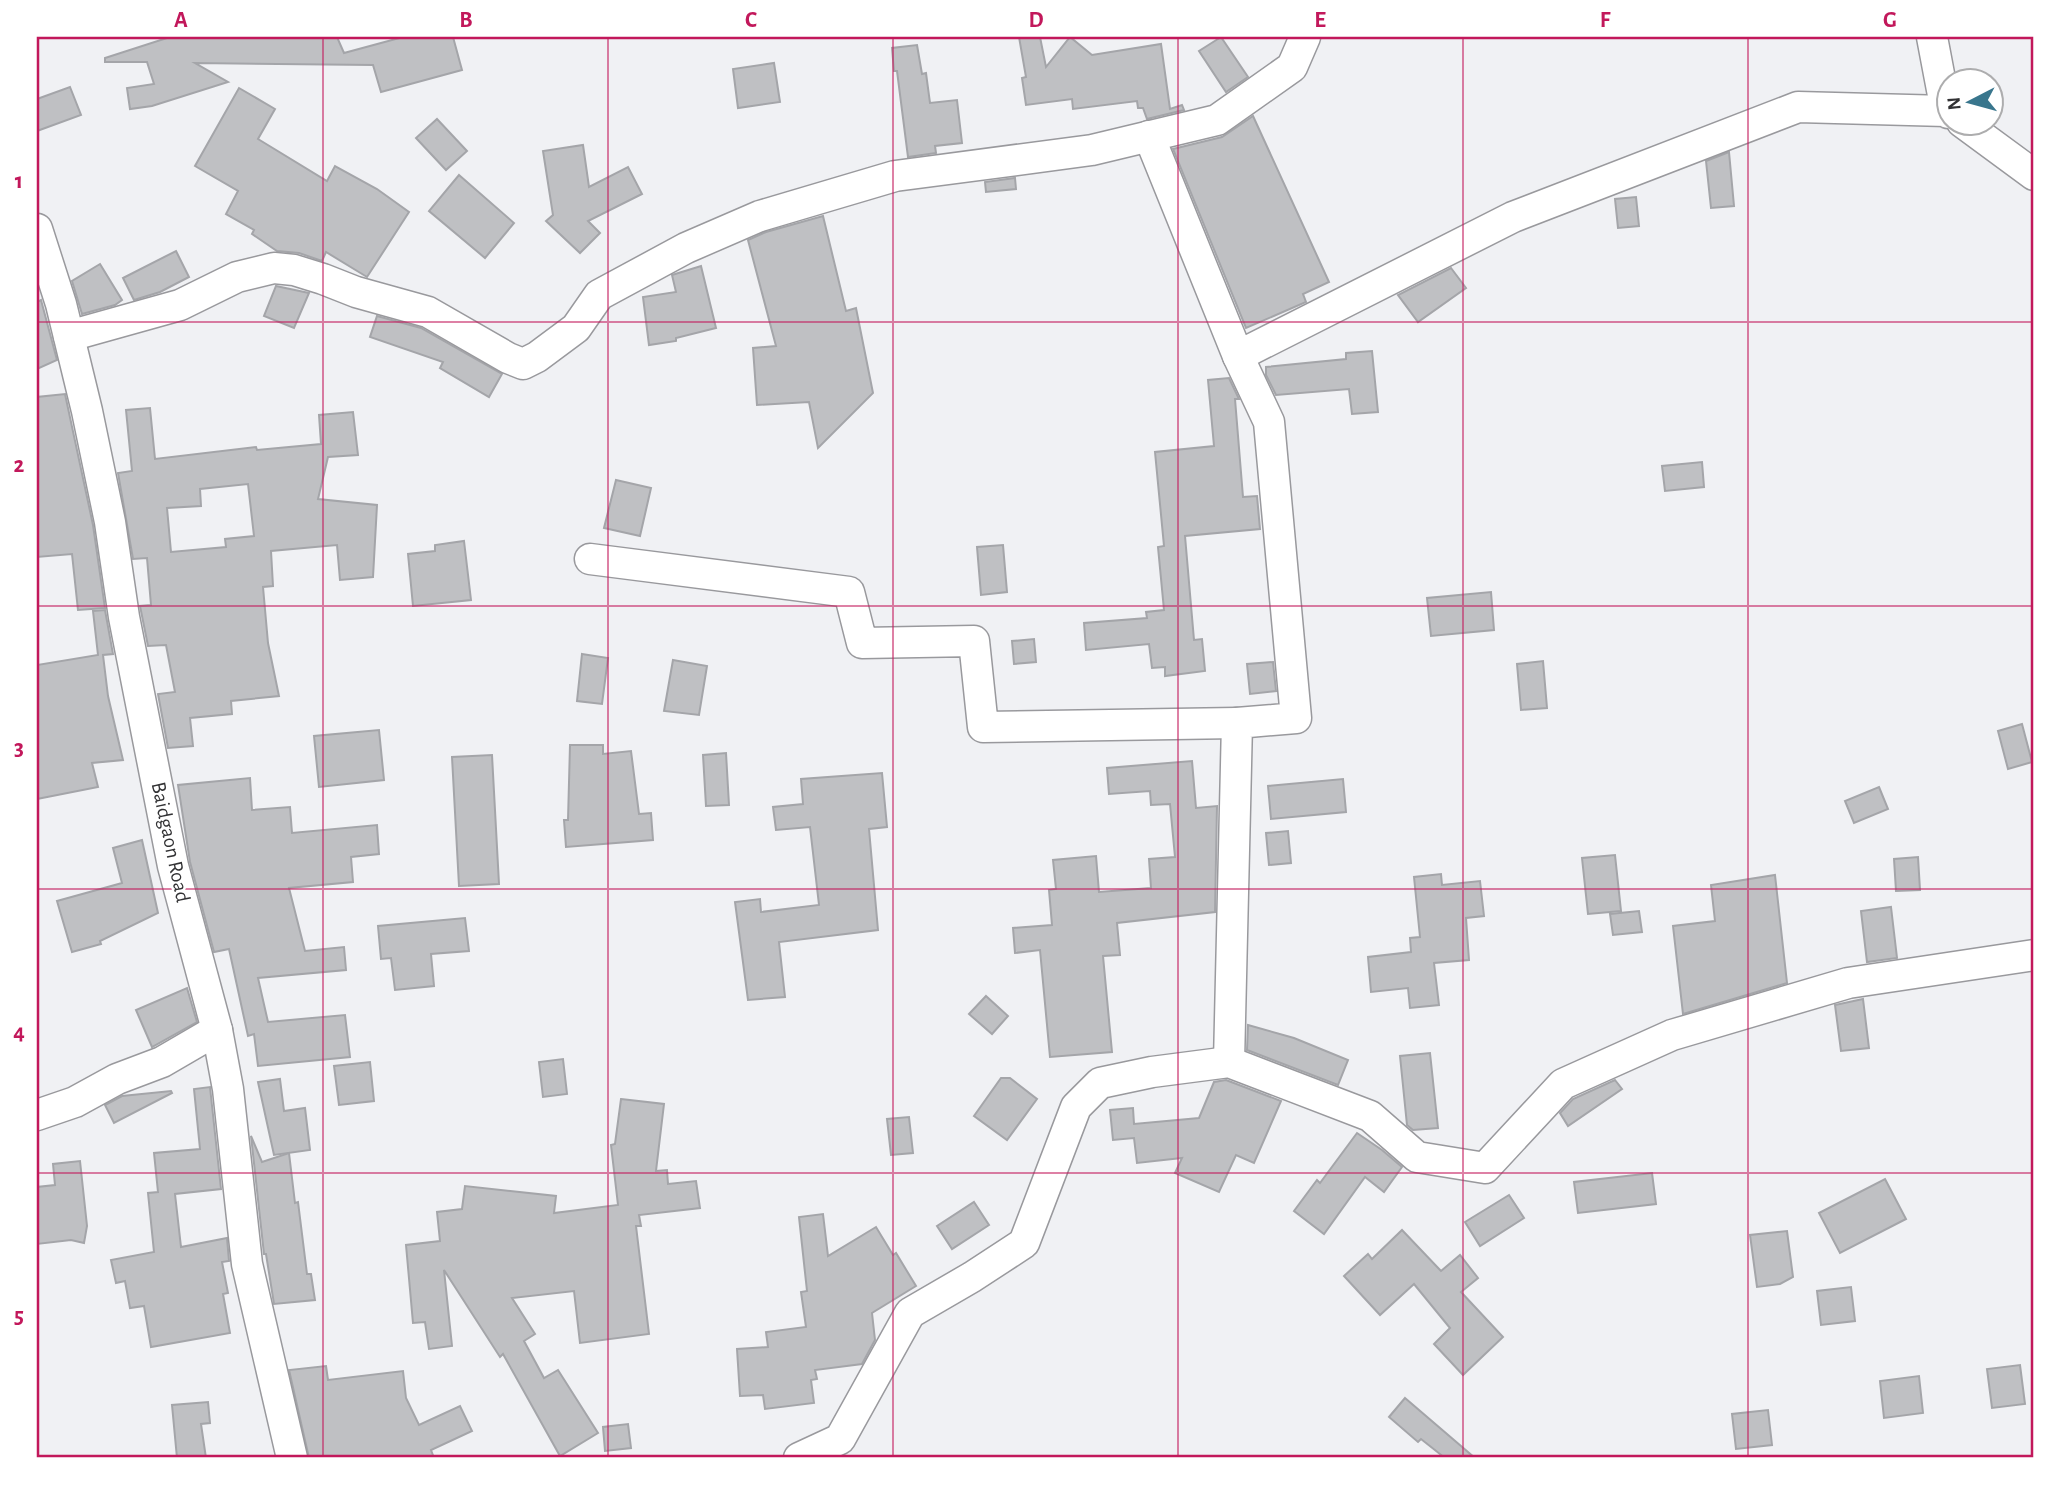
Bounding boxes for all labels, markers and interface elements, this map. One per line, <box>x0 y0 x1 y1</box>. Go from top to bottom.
text: A <box>174 9 188 32</box>
text: B <box>459 9 473 32</box>
text: C <box>745 9 757 32</box>
text: D <box>1028 9 1044 32</box>
text: E <box>1314 9 1326 32</box>
text: F <box>1600 9 1611 32</box>
text: G <box>1883 9 1897 32</box>
north arrow <box>1934 66 2004 136</box>
text: N <box>1944 96 1965 111</box>
text: 1 <box>15 170 23 193</box>
text: 2 <box>14 454 25 477</box>
text: 3 <box>14 737 24 760</box>
street label: Baidgaon Road <box>147 780 194 904</box>
text: 4 <box>13 1021 25 1044</box>
text: 5 <box>14 1305 24 1328</box>

